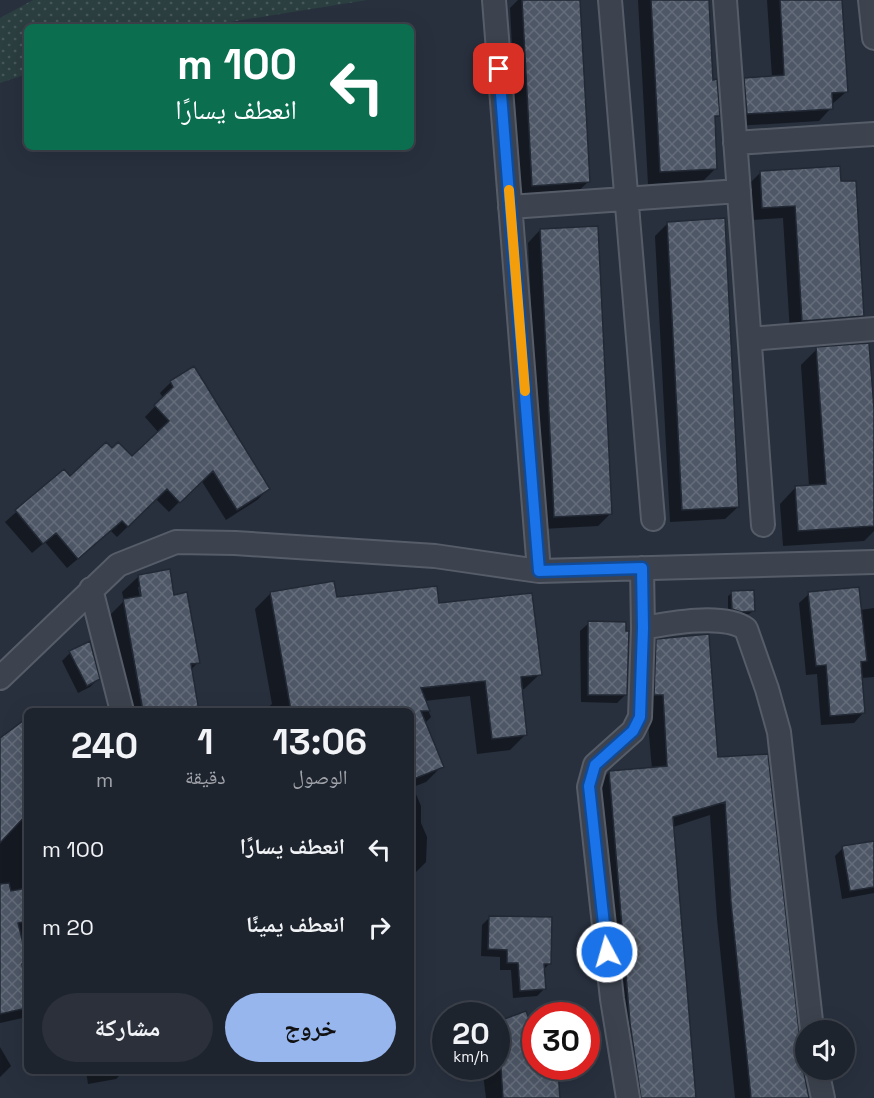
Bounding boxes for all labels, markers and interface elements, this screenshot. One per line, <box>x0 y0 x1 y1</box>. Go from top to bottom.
text: 100 m <box>177 38 297 91</box>
pin <box>473 43 524 94</box>
icon: left <box>318 48 396 126</box>
icon: arrive <box>482 52 515 85</box>
text: انعطف يسارًا <box>175 92 297 127</box>
text: 1 <box>197 719 213 765</box>
text: 13:06 <box>273 719 367 765</box>
text: 240 <box>71 723 138 769</box>
text: دقيقة <box>185 764 226 790</box>
text: الوصول <box>292 764 347 790</box>
text: m <box>96 767 113 793</box>
text: انعطف يسارًا <box>240 832 345 860</box>
icon: left <box>363 833 396 866</box>
text: 100 m <box>42 835 104 863</box>
text: انعطف يمينًا <box>246 910 345 938</box>
icon: right <box>363 911 396 944</box>
text: 20 m <box>42 913 94 941</box>
position arrow <box>575 920 639 984</box>
button: مشاركة <box>42 993 213 1062</box>
button: خروج <box>225 993 396 1062</box>
speed limit sign: 30 <box>522 1002 600 1080</box>
text: 20 <box>452 1014 490 1053</box>
map controls <box>795 1020 855 1080</box>
button: sound <box>795 1020 855 1080</box>
text: km/h <box>453 1047 489 1066</box>

